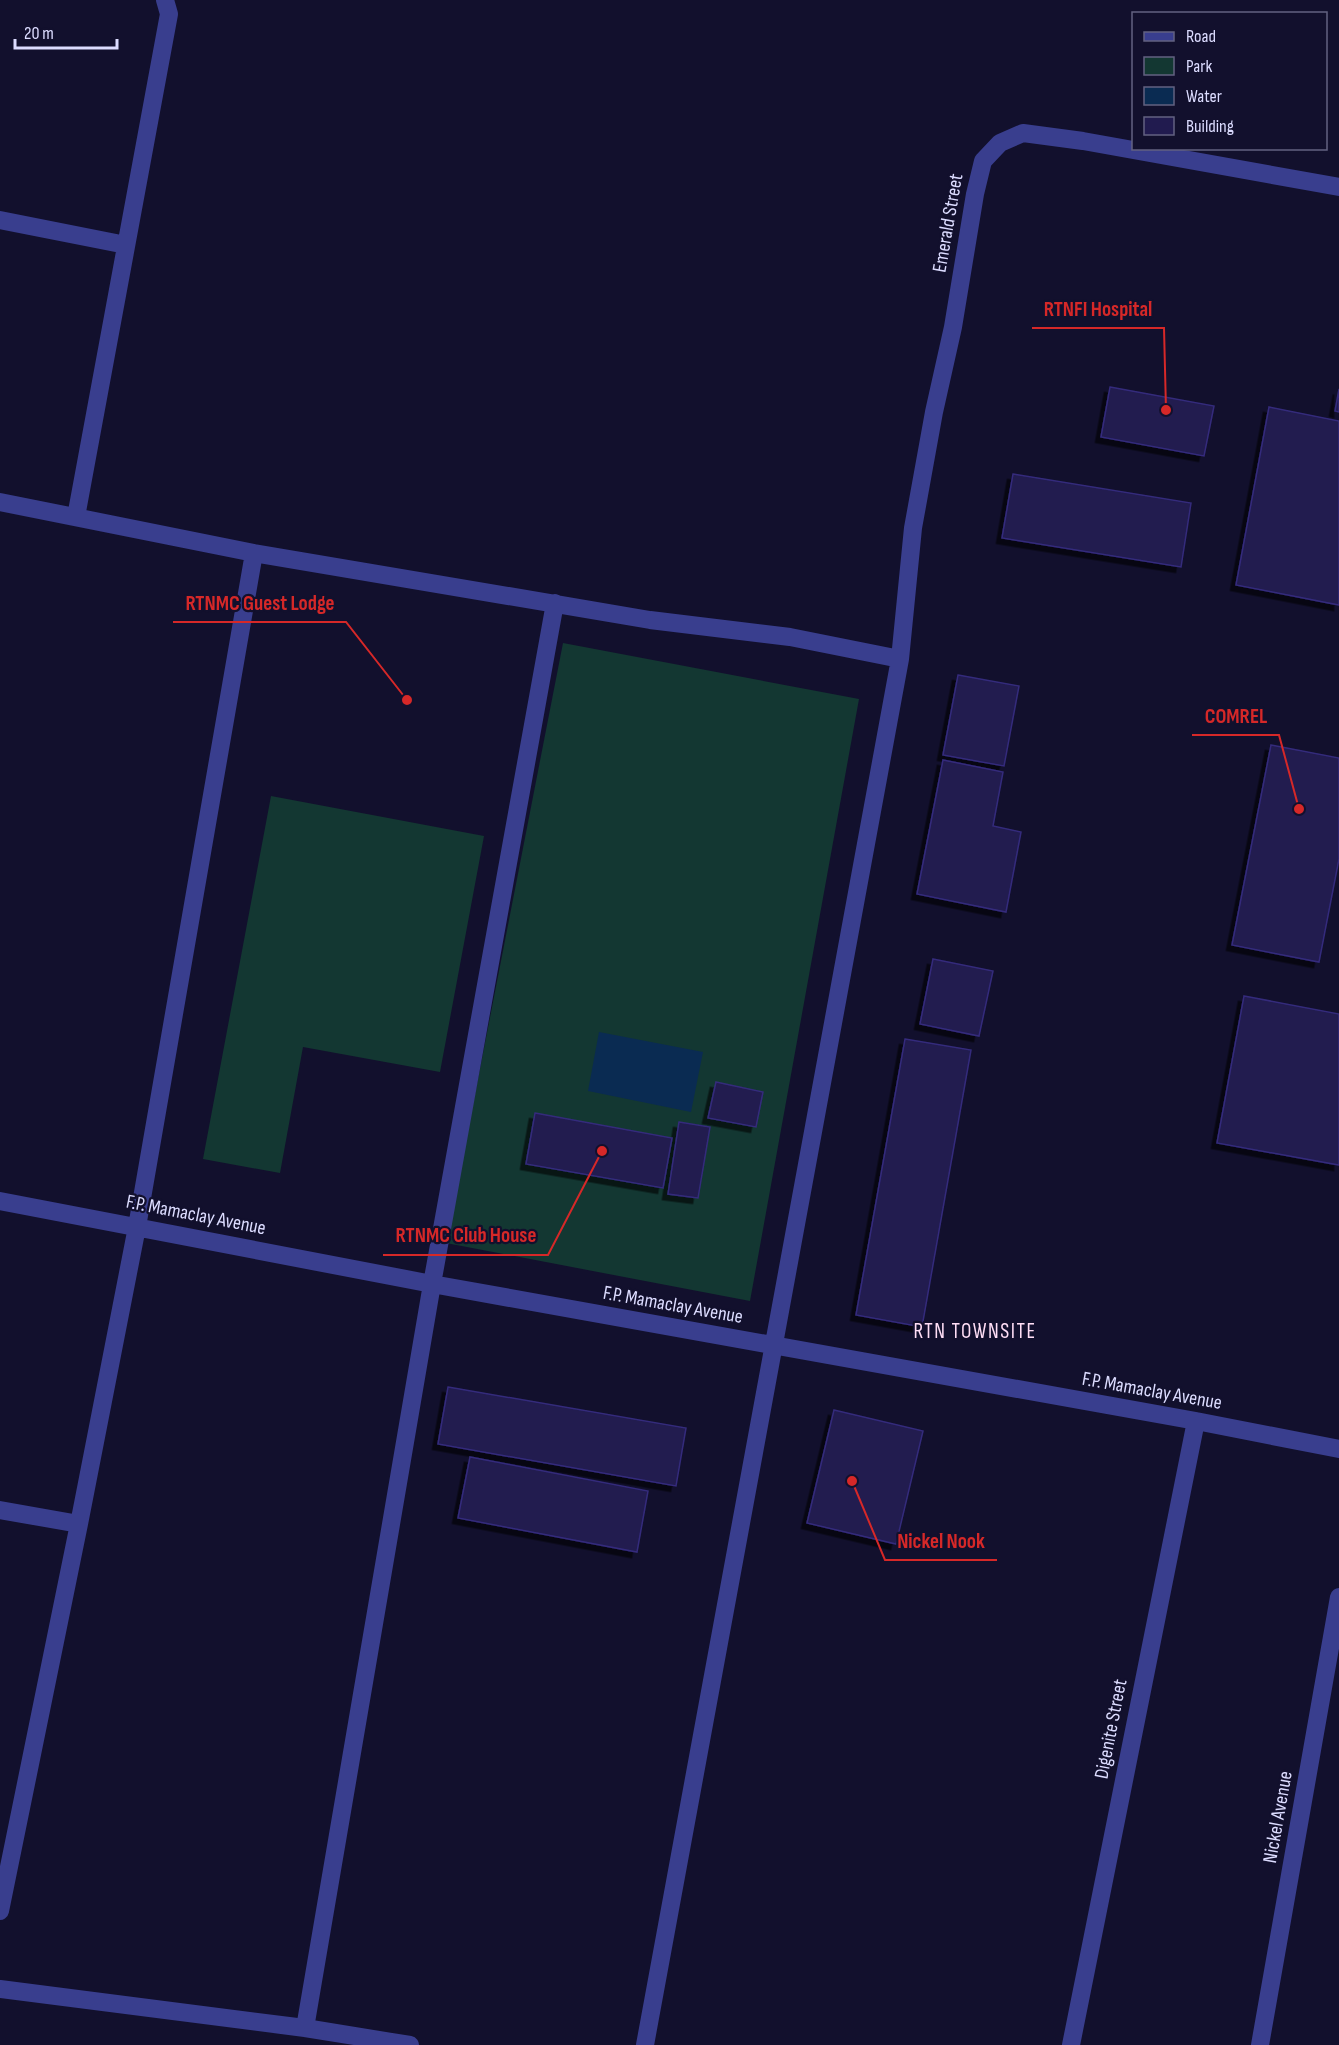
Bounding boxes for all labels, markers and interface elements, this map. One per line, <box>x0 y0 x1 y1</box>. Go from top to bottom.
scale bar <box>15 12 117 50</box>
legend <box>1132 12 1327 150</box>
text: 20 m <box>24 23 54 44</box>
text: Road <box>1186 26 1216 47</box>
text: Park <box>1186 56 1212 77</box>
text: Water <box>1186 86 1222 107</box>
text: Building <box>1186 116 1234 137</box>
street label: Emerald Street <box>928 172 968 274</box>
callout: RTNFI Hospital <box>1032 289 1164 328</box>
text: RTNFI Hospital <box>1044 297 1152 322</box>
callout: RTNMC Guest Lodge <box>173 583 346 622</box>
text: RTNMC Guest Lodge <box>185 591 335 616</box>
callout: COMREL <box>1192 696 1279 735</box>
text: COMREL <box>1205 704 1267 729</box>
street label: F.P. Mamaclay Avenue <box>124 1190 268 1240</box>
callout: RTNMC Club House <box>383 1216 548 1255</box>
text: RTNMC Club House <box>396 1223 536 1248</box>
street label: F.P. Mamaclay Avenue <box>601 1281 745 1329</box>
district label: RTN TOWNSITE <box>913 1319 1037 1344</box>
street label: F.P. Mamaclay Avenue <box>1080 1367 1224 1415</box>
callout: Nickel Nook <box>885 1521 997 1560</box>
text: Nickel Nook <box>897 1529 985 1554</box>
street label: Digenite Street <box>1090 1677 1132 1781</box>
street label: Nickel Avenue <box>1258 1769 1298 1865</box>

